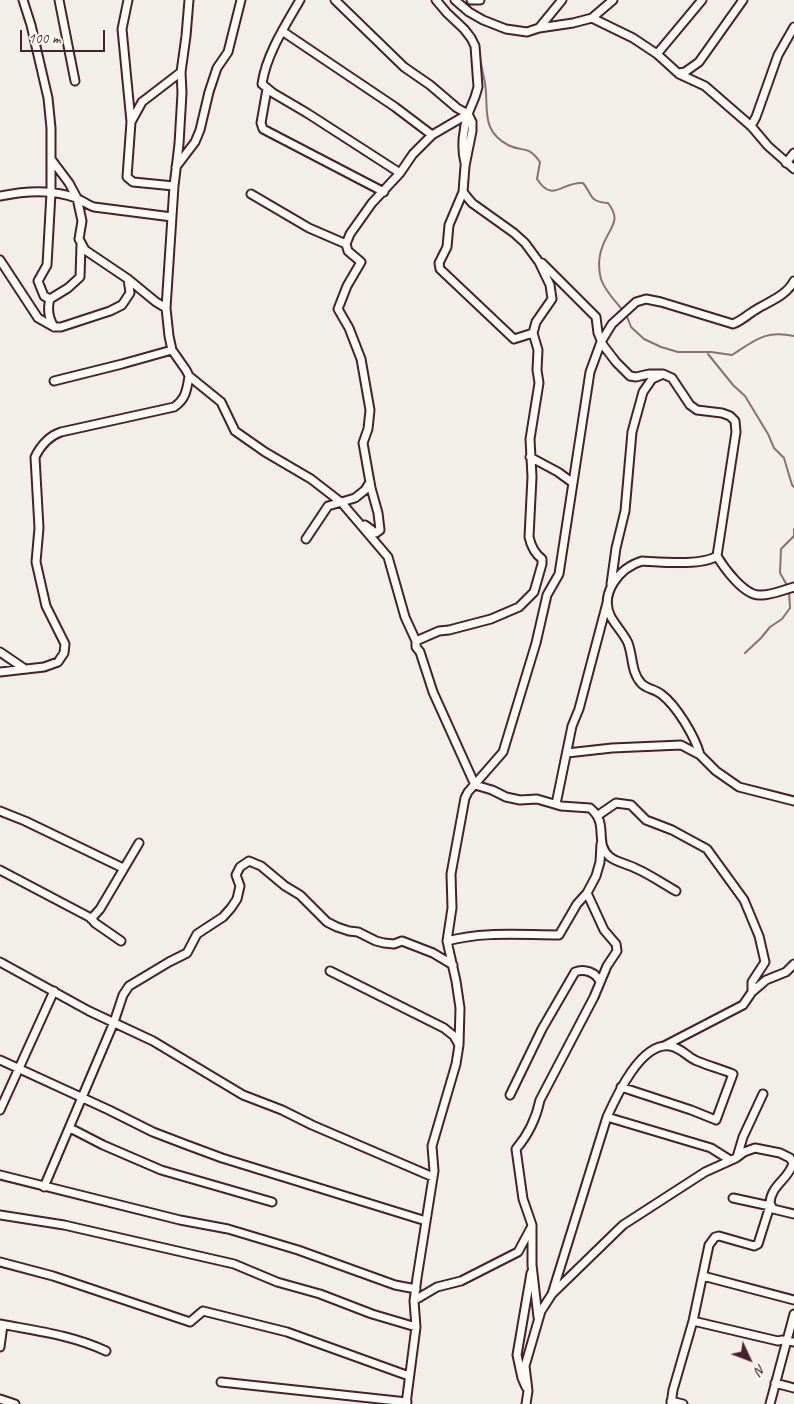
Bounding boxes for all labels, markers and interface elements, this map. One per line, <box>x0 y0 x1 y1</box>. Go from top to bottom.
scale bar <box>22 20 108 52</box>
text: 100 m <box>28 29 60 48</box>
north arrow <box>724 1334 774 1384</box>
text: N <box>751 1361 770 1379</box>

